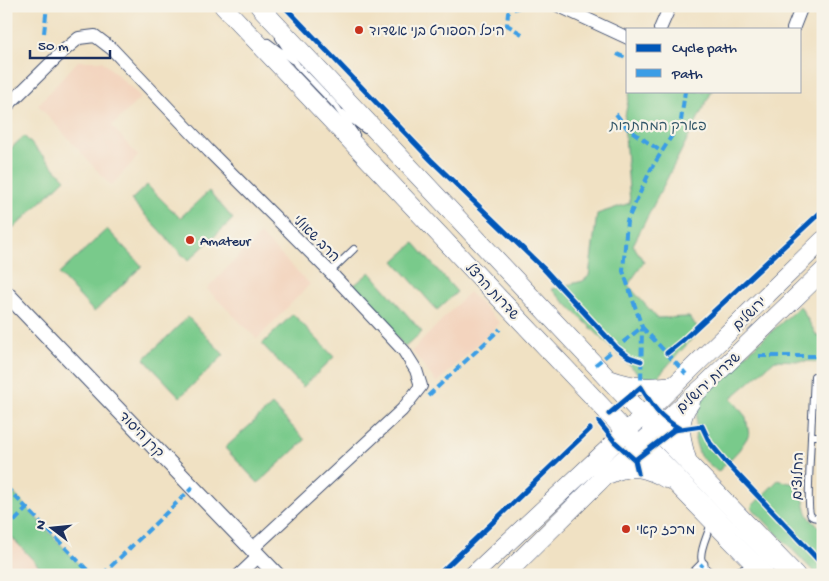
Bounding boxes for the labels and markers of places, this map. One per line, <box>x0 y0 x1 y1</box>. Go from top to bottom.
place label: היכל הספורט בני אשדוד <box>369 23 505 41</box>
marker: היכל הספורט בני אשדוד <box>353 24 365 36</box>
marker: Amateur <box>184 234 196 246</box>
place label: Amateur <box>200 234 251 251</box>
marker: מרכז קאי <box>620 523 632 535</box>
place label: מרכז קאי <box>636 523 695 540</box>

